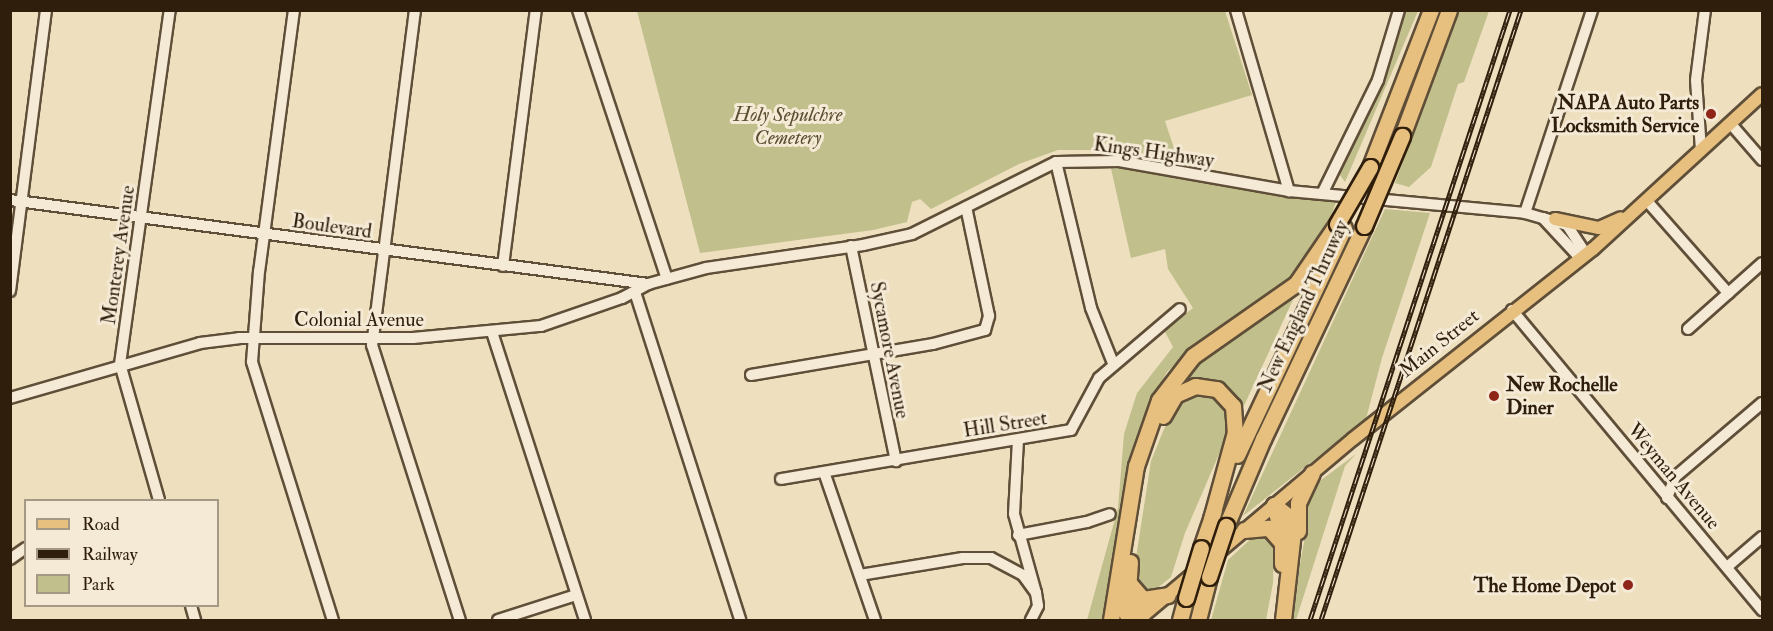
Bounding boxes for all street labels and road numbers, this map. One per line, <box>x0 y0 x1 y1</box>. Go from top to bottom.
street label: Kings Highway <box>1092 132 1216 172</box>
street label: Monterey Avenue <box>96 184 140 326</box>
street label: Boulevard <box>291 209 373 243</box>
street label: New England Thruway <box>1253 216 1353 396</box>
street label: Sycamore Avenue <box>865 280 915 420</box>
street label: Main Street <box>1394 304 1484 382</box>
street label: Colonial Avenue <box>294 307 424 331</box>
street label: Hill Street <box>961 406 1049 442</box>
street label: Weyman Avenue <box>1622 418 1726 534</box>

